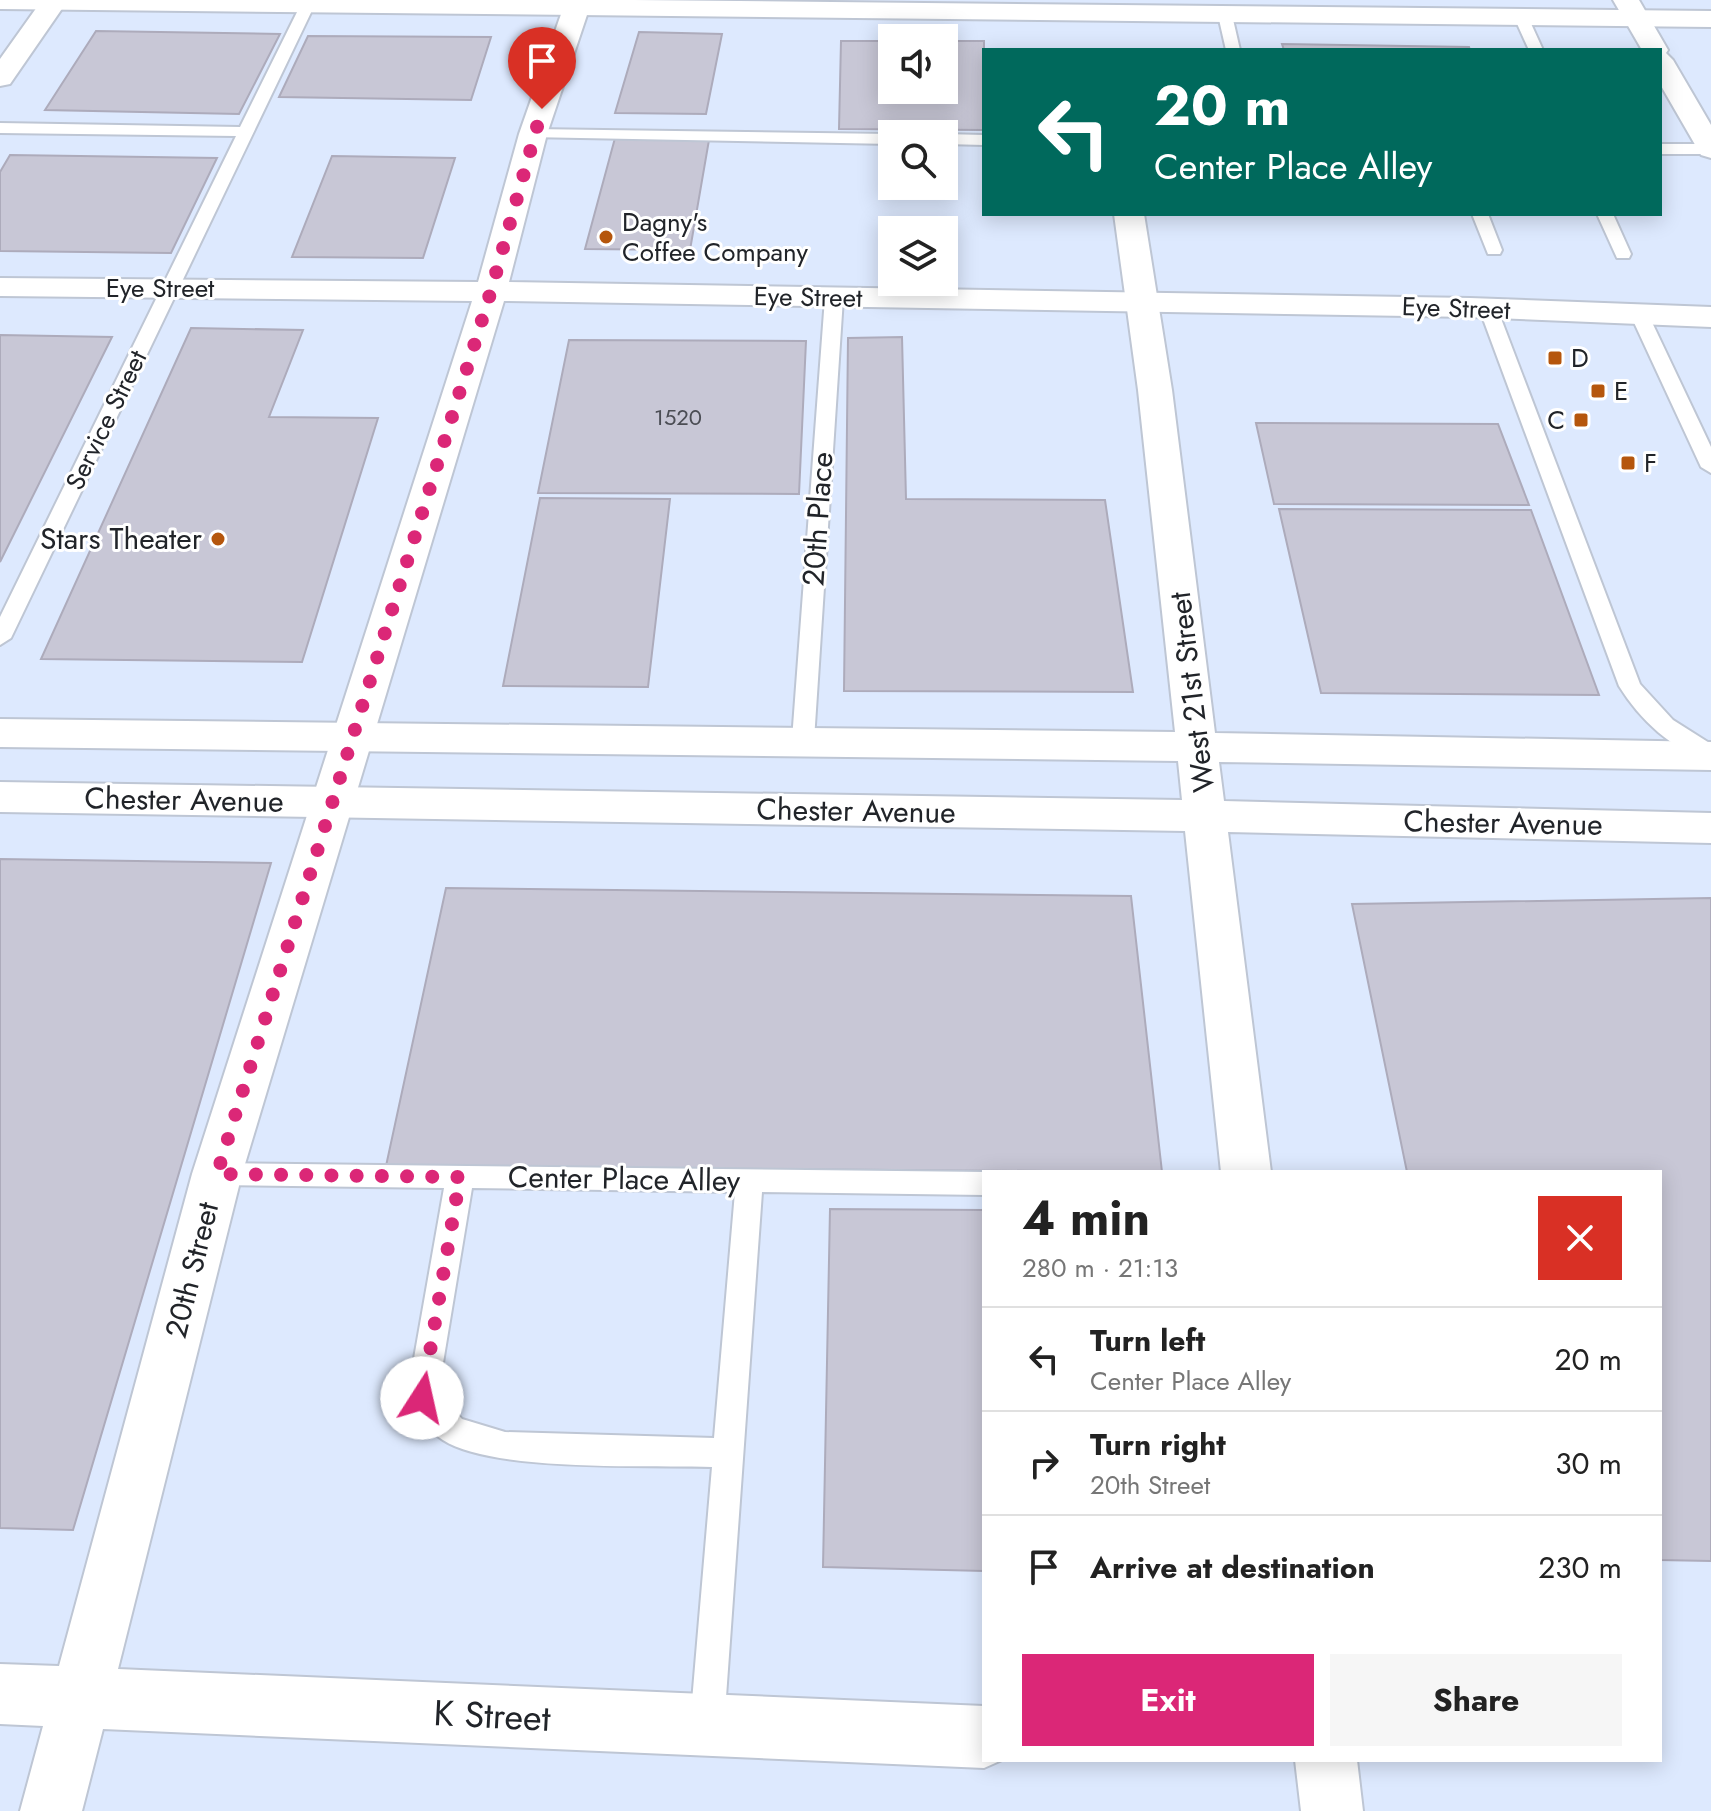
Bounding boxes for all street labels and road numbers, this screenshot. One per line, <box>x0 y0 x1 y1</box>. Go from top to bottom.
street label: Eye Street <box>106 269 215 307</box>
street label: Eye Street <box>753 277 863 317</box>
street label: Eye Street <box>1401 287 1512 329</box>
street label: Service Street <box>56 343 157 496</box>
street label: 20th Place <box>791 450 844 588</box>
street label: West 21st Street <box>1158 589 1225 795</box>
street label: Chester Avenue <box>84 776 284 823</box>
street label: Chester Avenue <box>756 787 956 834</box>
street label: Chester Avenue <box>1403 799 1603 846</box>
street label: Center Place Alley <box>508 1155 741 1202</box>
street label: 20th Street <box>154 1197 229 1342</box>
street label: K Street <box>432 1686 552 1744</box>

